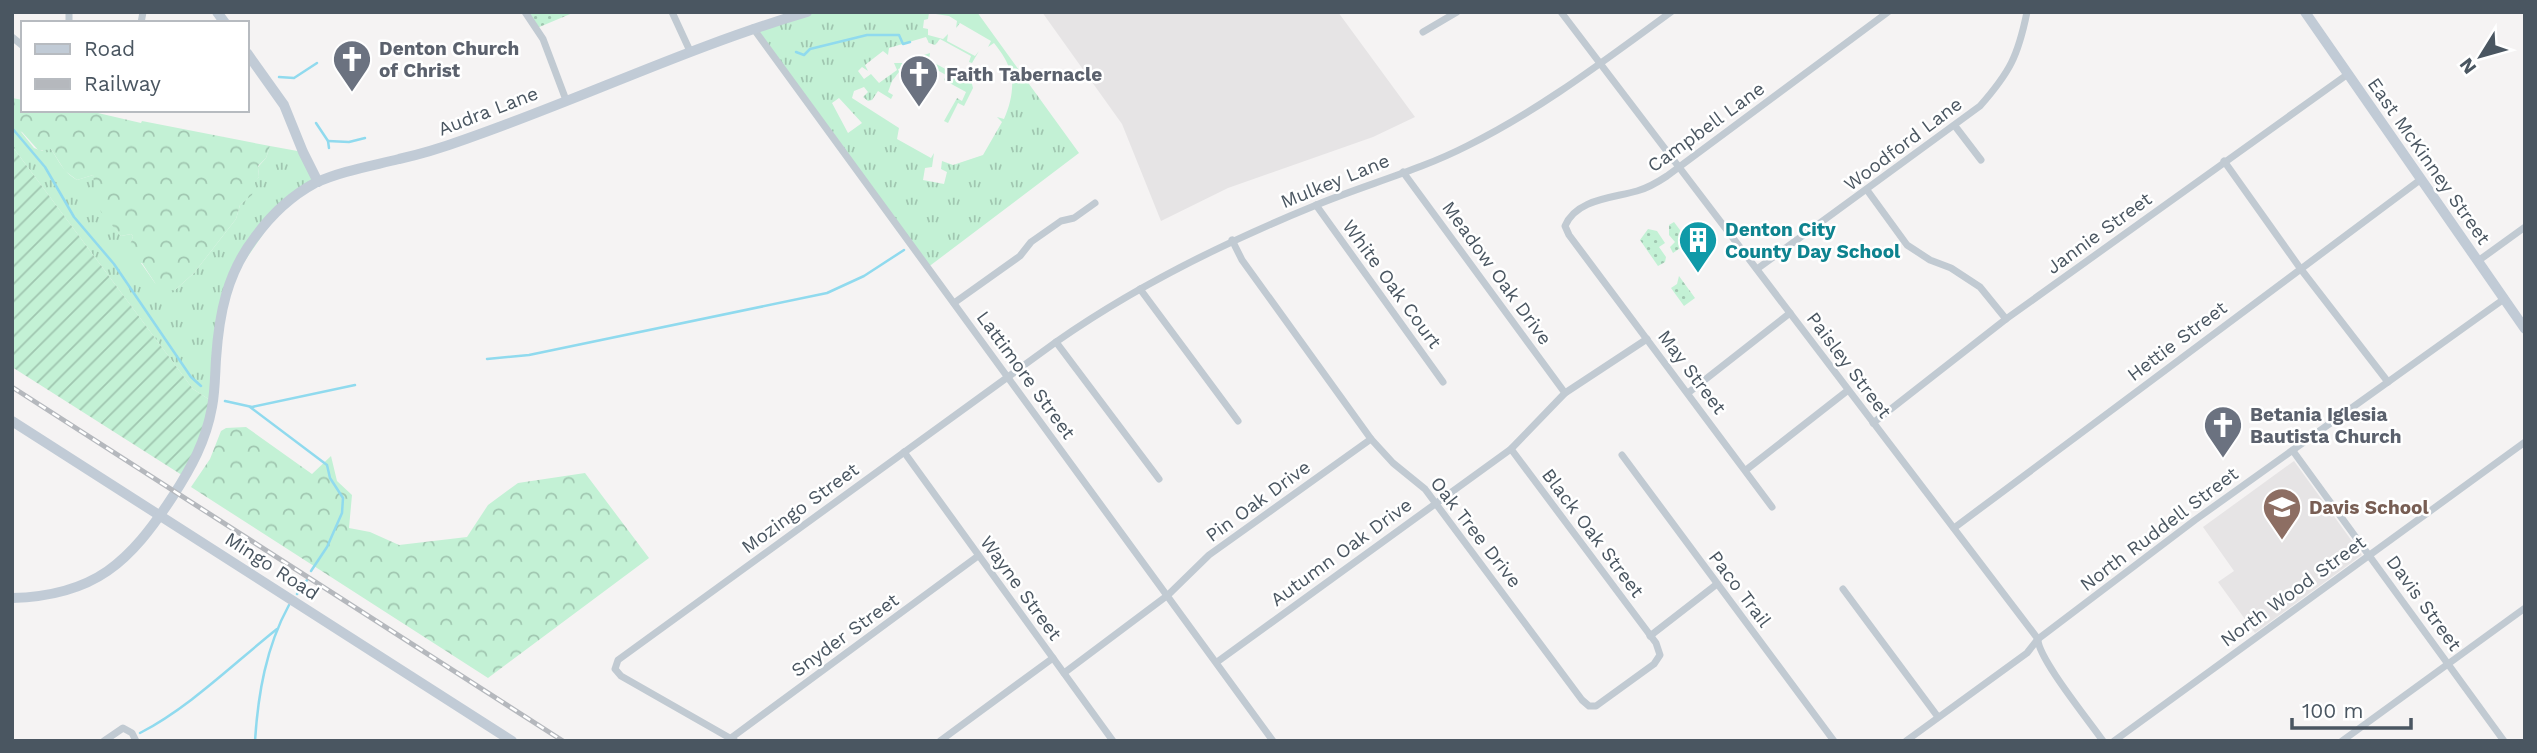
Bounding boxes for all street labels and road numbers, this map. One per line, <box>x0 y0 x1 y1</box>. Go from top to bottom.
street label: East McKinney Street <box>2363 73 2495 249</box>
street label: Campbell Lane <box>1643 77 1769 177</box>
street label: Audra Lane <box>435 81 541 141</box>
street label: Woodford Lane <box>1840 92 1966 196</box>
street label: Mulkey Lane <box>1277 149 1393 213</box>
street label: Jannie Street <box>2042 187 2156 279</box>
street label: Meadow Oak Drive <box>1437 197 1557 349</box>
street label: White Oak Court <box>1338 215 1446 353</box>
street label: Hettie Street <box>2123 296 2231 386</box>
street label: Lattimore Street <box>972 306 1080 444</box>
street label: Paisley Street <box>1802 307 1896 423</box>
street label: May Street <box>1653 325 1731 419</box>
street label: Pin Oak Drive <box>1201 455 1315 547</box>
street label: Mozingo Street <box>737 458 863 558</box>
street label: North Ruddell Street <box>2075 462 2243 596</box>
street label: Black Oak Street <box>1537 464 1649 602</box>
street label: Oak Tree Drive <box>1426 472 1526 592</box>
street label: Autumn Oak Drive <box>1266 493 1416 611</box>
street label: Mingo Road <box>221 527 323 605</box>
street label: Wayne Street <box>975 531 1067 645</box>
street label: North Wood Street <box>2216 531 2370 651</box>
street label: Paco Trail <box>1704 546 1776 632</box>
street label: Davis Street <box>2382 551 2466 655</box>
street label: Snyder Street <box>787 588 903 682</box>

